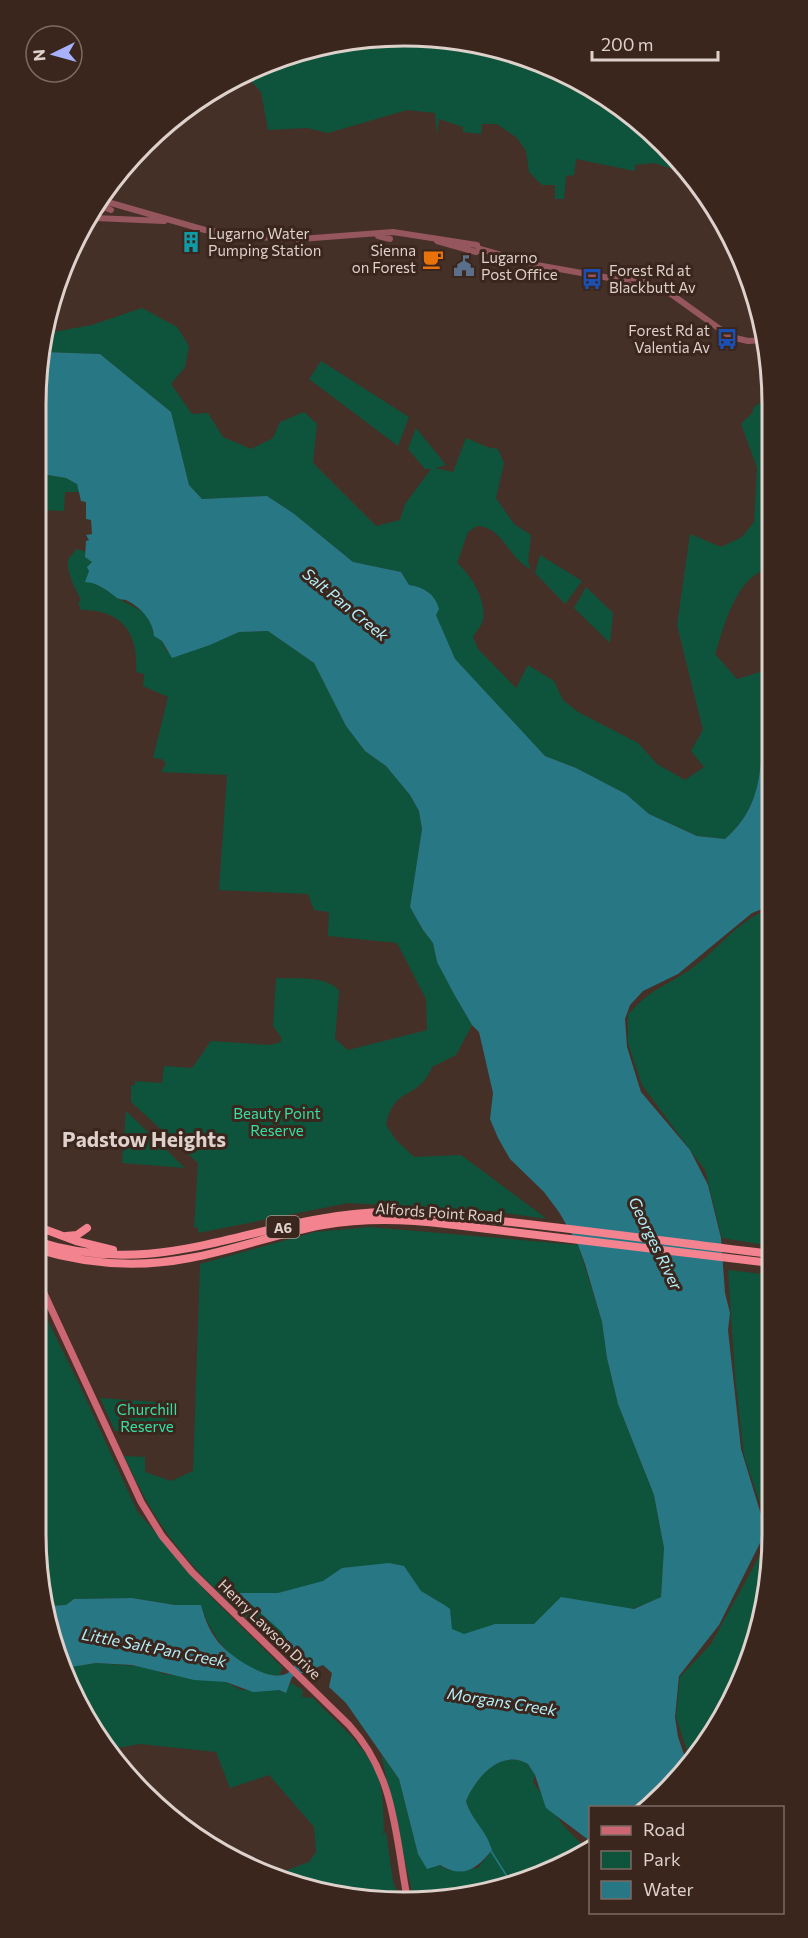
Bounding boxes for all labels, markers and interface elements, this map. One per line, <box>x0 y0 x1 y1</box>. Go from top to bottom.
north arrow <box>24 24 84 84</box>
scale bar <box>592 24 718 62</box>
text: 200 m <box>601 33 654 55</box>
text: N <box>29 49 49 62</box>
place label: Lugarno Water Pumping Station <box>208 224 321 259</box>
building icon: Lugarno Water Pumping Station <box>179 230 203 254</box>
place label: Sienna on Forest <box>352 241 416 276</box>
cafe icon: Sienna on Forest <box>421 247 445 271</box>
place label: Lugarno Post Office <box>481 248 558 283</box>
public building icon: Lugarno Post Office <box>452 254 476 278</box>
place label: Forest Rd at Blackbutt Av <box>609 261 696 296</box>
bus stop icon: Forest Rd at Blackbutt Av <box>580 267 604 291</box>
place label: Forest Rd at Valentia Av <box>628 321 710 356</box>
bus stop icon: Forest Rd at Valentia Av <box>715 327 739 351</box>
water label: Salt Pan Creek <box>299 564 393 645</box>
park label: Beauty Point Reserve <box>233 1104 321 1139</box>
district label: Padstow Heights <box>62 1126 226 1151</box>
water label: Georges River <box>625 1193 687 1293</box>
street label: Alfords Point Road <box>375 1199 503 1225</box>
road number: A6 <box>266 1216 300 1238</box>
park label: Churchill Reserve <box>117 1400 177 1435</box>
street label: Henry Lawson Drive <box>215 1575 325 1683</box>
water label: Little Salt Pan Creek <box>80 1624 228 1670</box>
water label: Morgans Creek <box>446 1683 558 1719</box>
legend <box>589 1806 784 1914</box>
text: Road <box>643 1818 685 1840</box>
text: Park <box>643 1848 681 1870</box>
text: Water <box>643 1878 694 1900</box>

